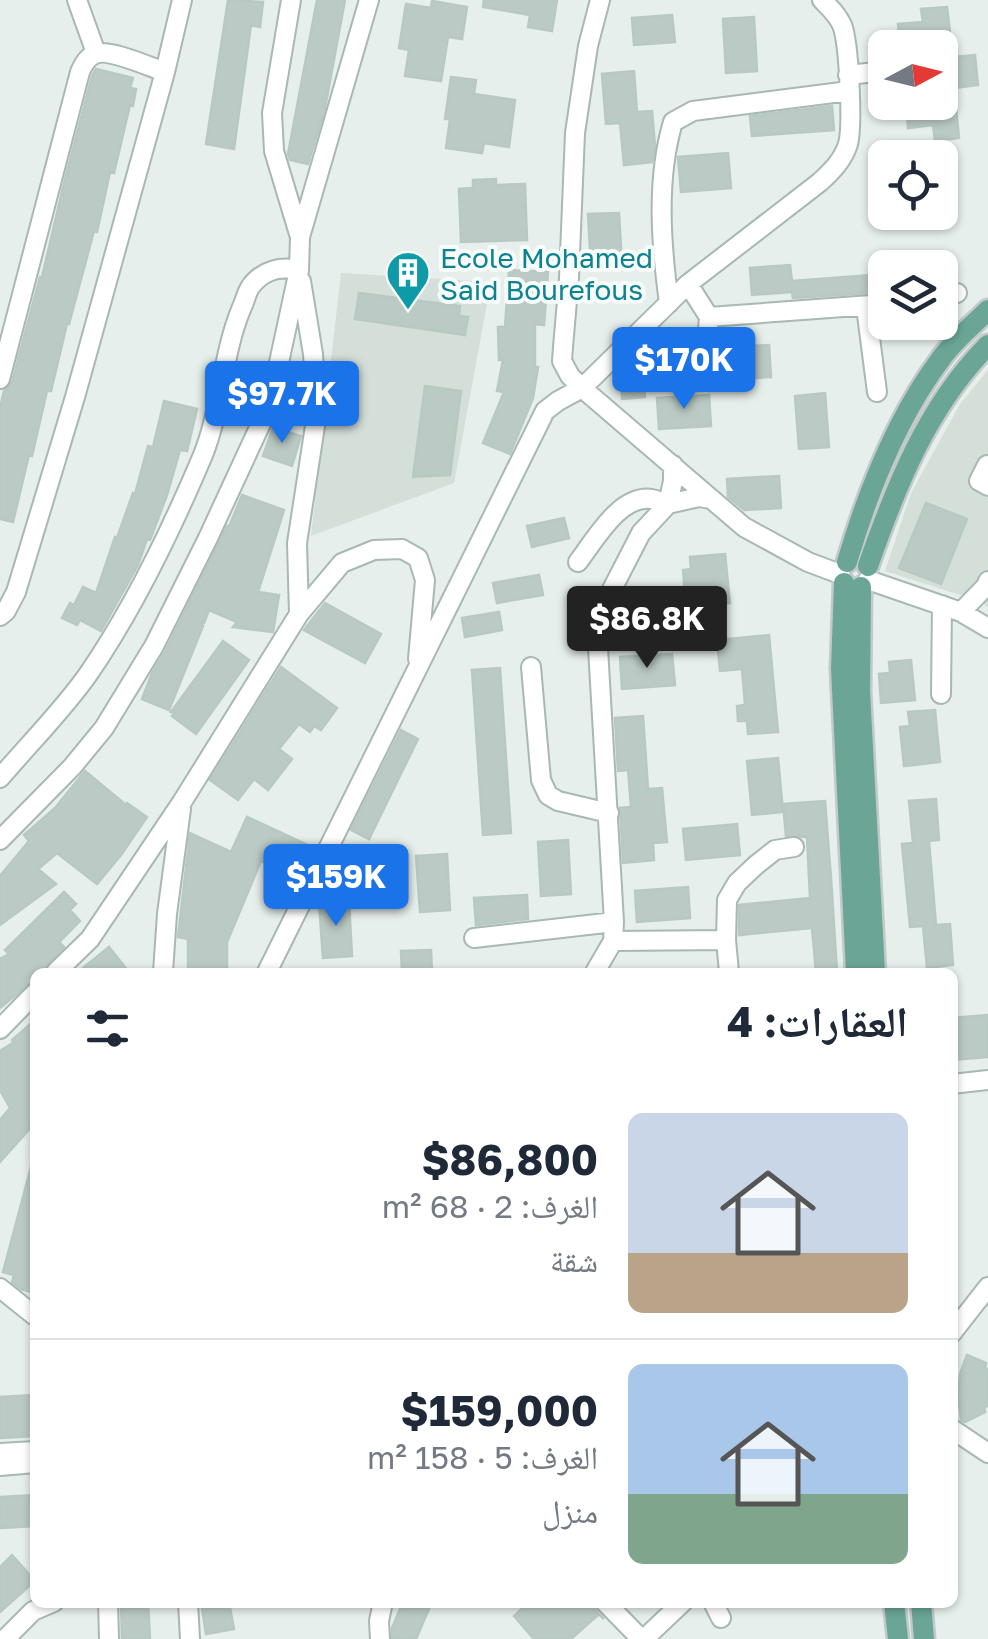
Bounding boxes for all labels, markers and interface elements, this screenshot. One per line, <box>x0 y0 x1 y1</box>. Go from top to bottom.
north arrow <box>868 30 958 120</box>
map controls <box>868 30 958 340</box>
button: locate <box>868 140 958 230</box>
place label: Ecole Mohamed Said Bourefous <box>440 241 653 306</box>
building icon: Ecole Mohamed Said Bourefous <box>385 250 431 311</box>
button: layers <box>868 250 958 340</box>
pin: $170K <box>614 327 754 412</box>
text: $170K <box>634 340 734 378</box>
pin: $97.7K <box>201 361 363 446</box>
text: $97.7K <box>227 374 337 412</box>
pin: $86.8K <box>566 586 728 671</box>
text: $86.8K <box>589 599 705 637</box>
pin: $159K <box>266 844 406 929</box>
text: $159K <box>286 857 386 895</box>
text: العقارات: 4 <box>727 996 908 1046</box>
icon: filters <box>80 1001 135 1056</box>
text: $86,800 <box>421 1134 598 1184</box>
icon: home <box>708 1153 828 1273</box>
text: الغرف: 2 · 68 m² <box>382 1187 598 1225</box>
text: شقة <box>550 1241 598 1279</box>
text: $159,000 <box>401 1385 598 1435</box>
icon: home <box>708 1404 828 1524</box>
text: الغرف: 5 · 158 m² <box>367 1438 598 1476</box>
text: منزل <box>542 1492 598 1530</box>

